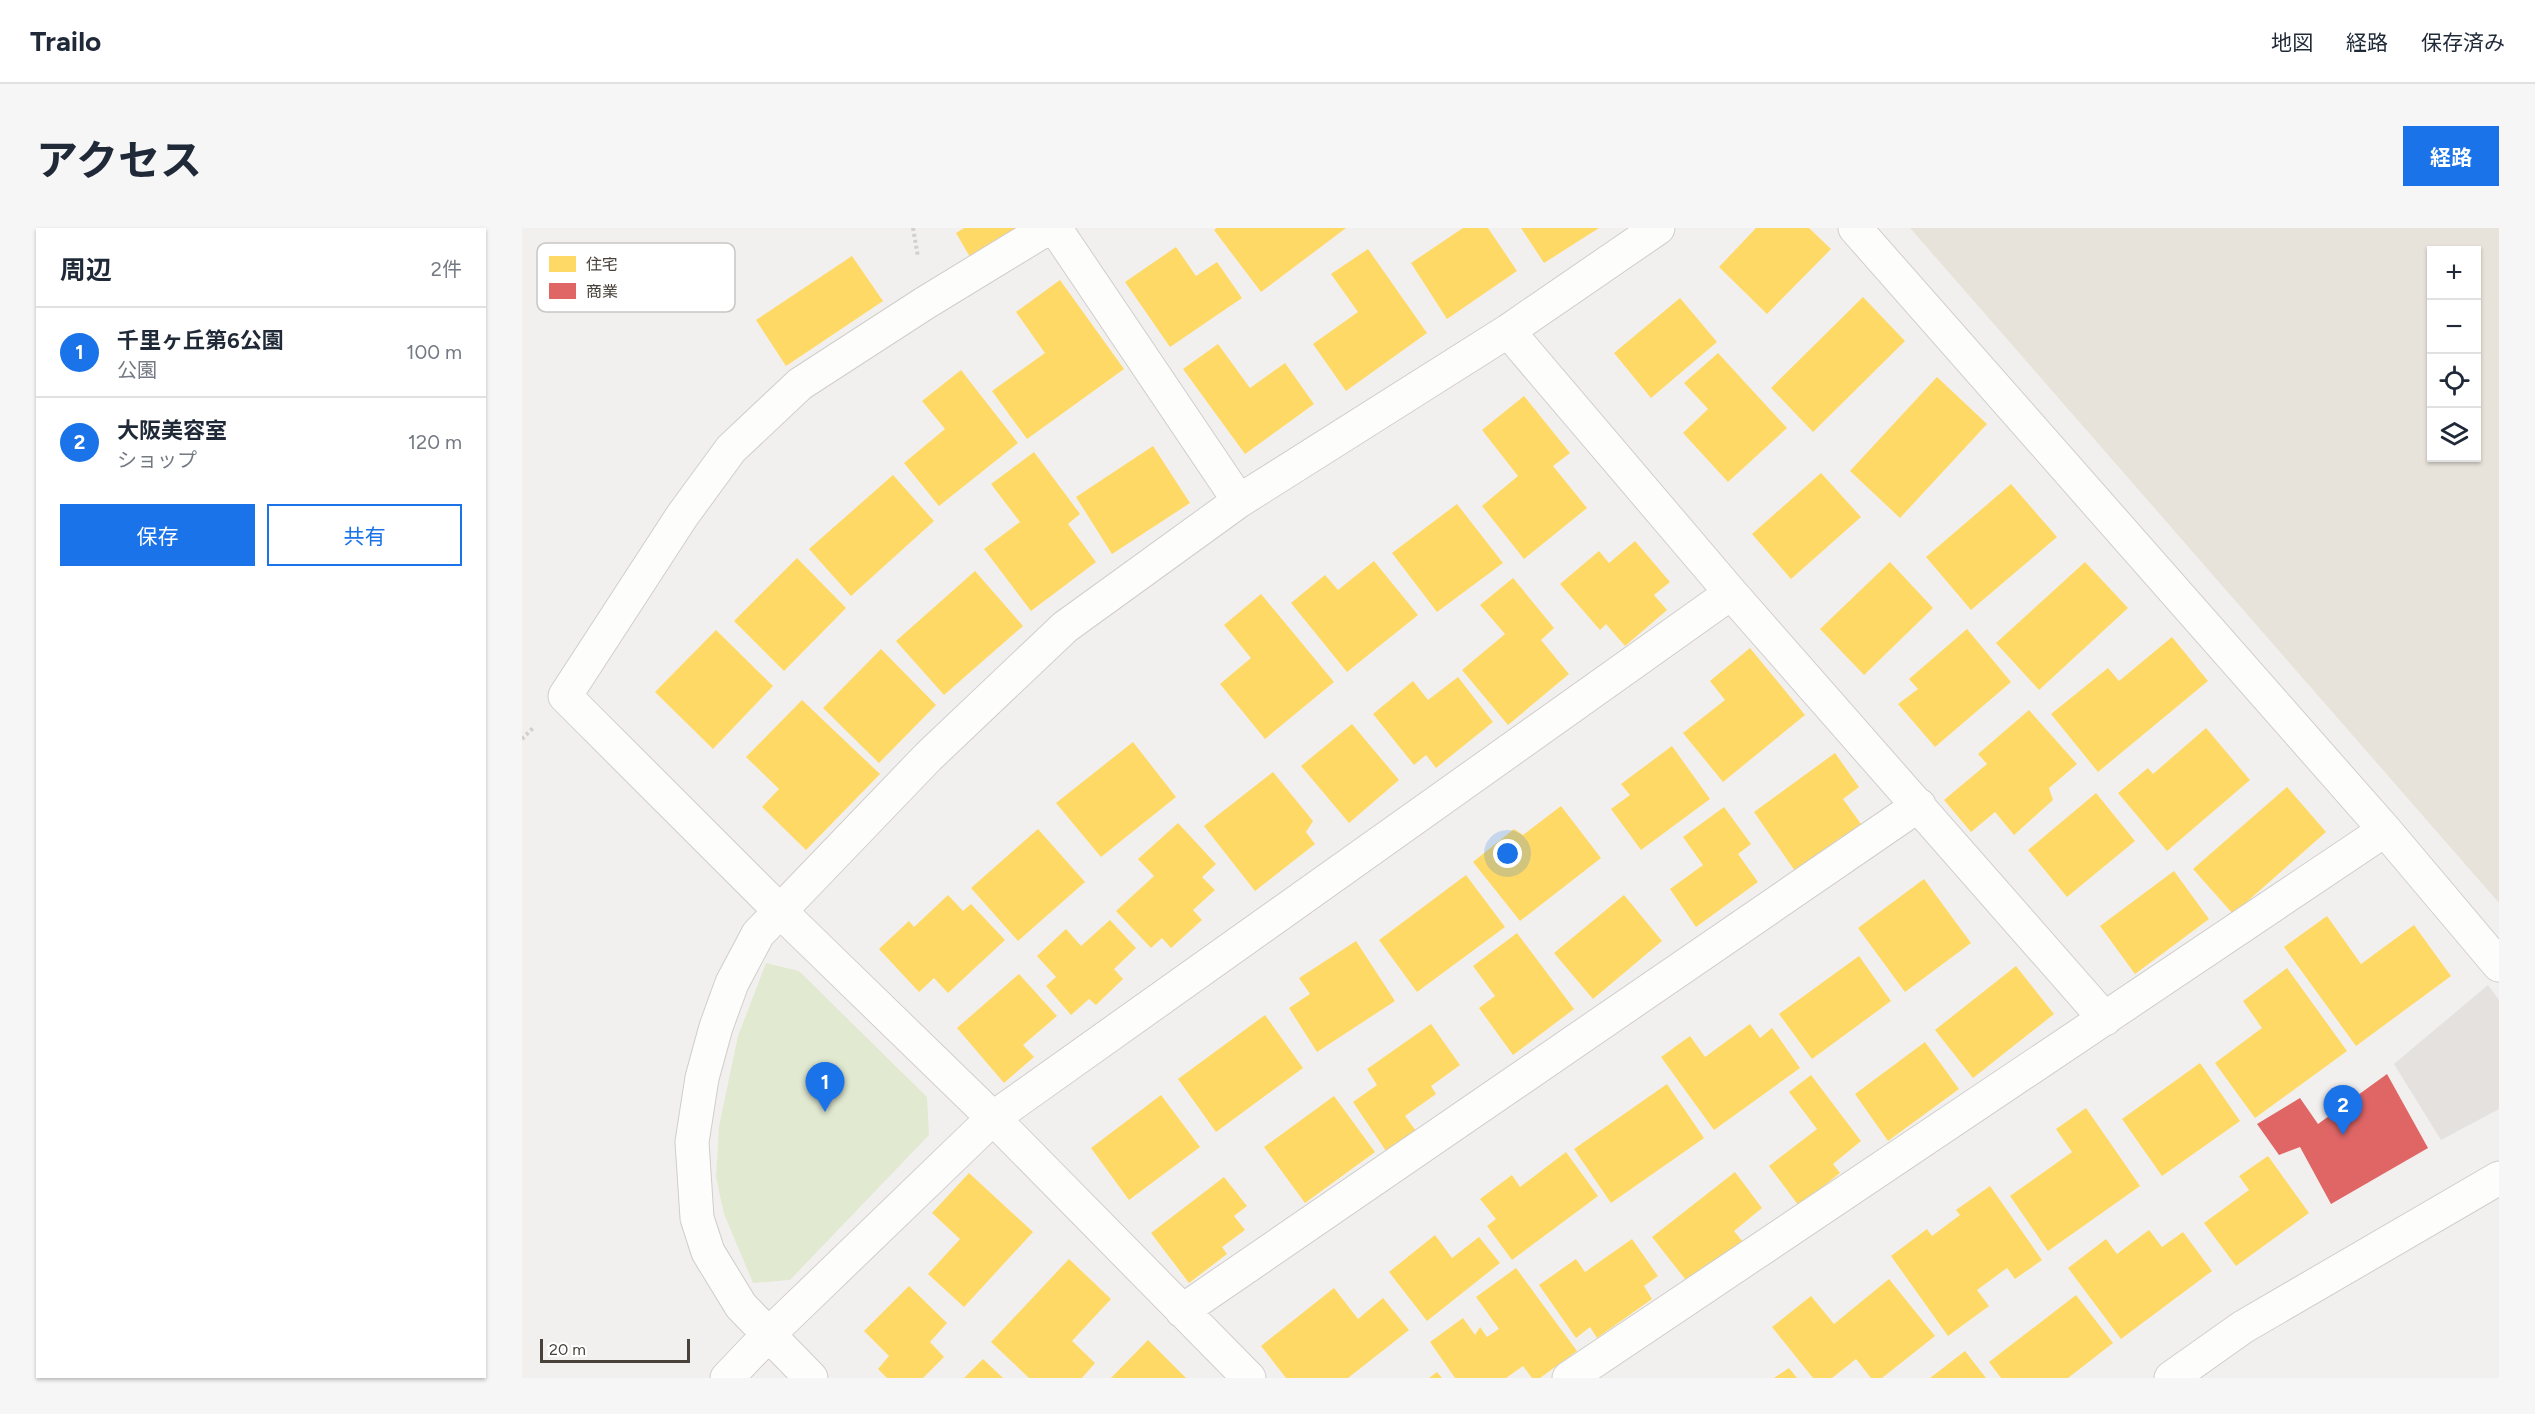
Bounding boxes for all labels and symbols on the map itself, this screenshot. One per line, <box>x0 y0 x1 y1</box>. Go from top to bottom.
legend <box>537 243 735 312</box>
text: 住宅 <box>586 255 618 274</box>
text: 商業 <box>586 282 618 301</box>
your location <box>1493 839 1522 868</box>
pin: 1 <box>806 1062 844 1112</box>
pin: 2 <box>2324 1086 2362 1135</box>
scale bar <box>540 1336 690 1364</box>

